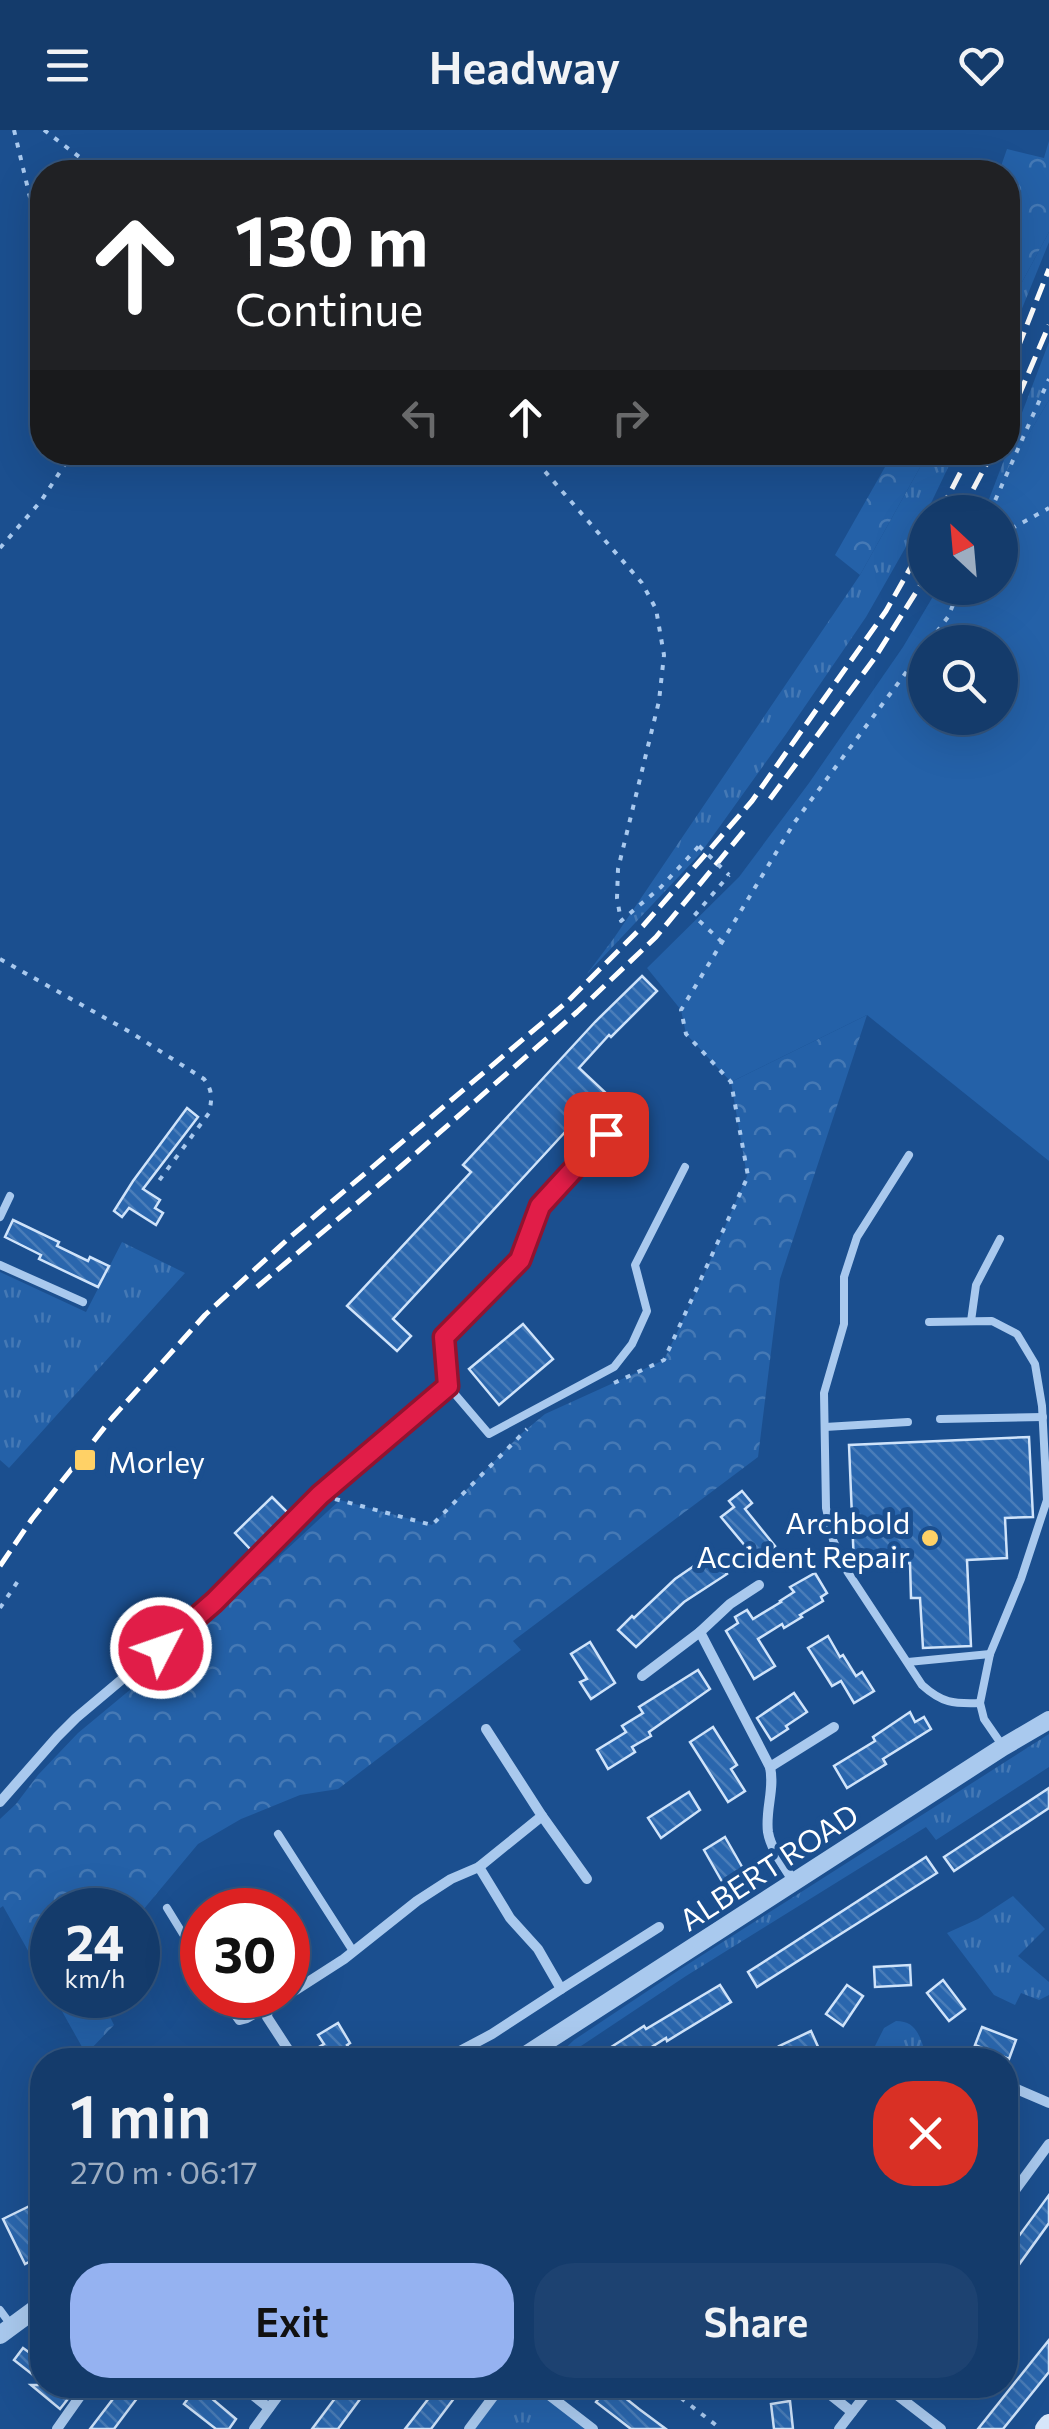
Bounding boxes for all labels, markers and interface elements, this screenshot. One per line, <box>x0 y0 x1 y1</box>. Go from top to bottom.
icon: menu <box>40 38 95 93</box>
text: Headway <box>429 38 620 93</box>
icon: heart <box>954 38 1009 93</box>
text: 130 m <box>235 195 428 280</box>
icon: ahead <box>70 200 200 330</box>
text: Continue <box>235 280 423 335</box>
icon: left <box>393 390 448 445</box>
icon: ahead <box>498 390 553 445</box>
icon: right <box>603 390 658 445</box>
north arrow <box>908 495 1018 605</box>
map controls <box>908 495 1018 735</box>
button: search <box>908 625 1018 735</box>
pin <box>564 1092 649 1177</box>
icon: arrive <box>579 1107 634 1162</box>
place label: Morley <box>108 1442 205 1479</box>
marker: Morley <box>72 1447 98 1473</box>
place label: Archbold Accident Repair <box>696 1503 910 1574</box>
marker: Archbold Accident Repair <box>919 1527 941 1549</box>
position arrow <box>109 1596 213 1700</box>
street label: ALBERT ROAD <box>672 1795 864 1937</box>
speed limit sign: 30 <box>180 1888 310 2018</box>
text: 24 <box>66 1910 124 1971</box>
text: km/h <box>65 1963 125 1993</box>
text: 1 min <box>70 2077 211 2150</box>
button: close <box>873 2081 978 2186</box>
text: 270 m · 06:17 <box>70 2151 258 2191</box>
button: Exit <box>70 2263 514 2378</box>
button: Share <box>534 2263 978 2378</box>

